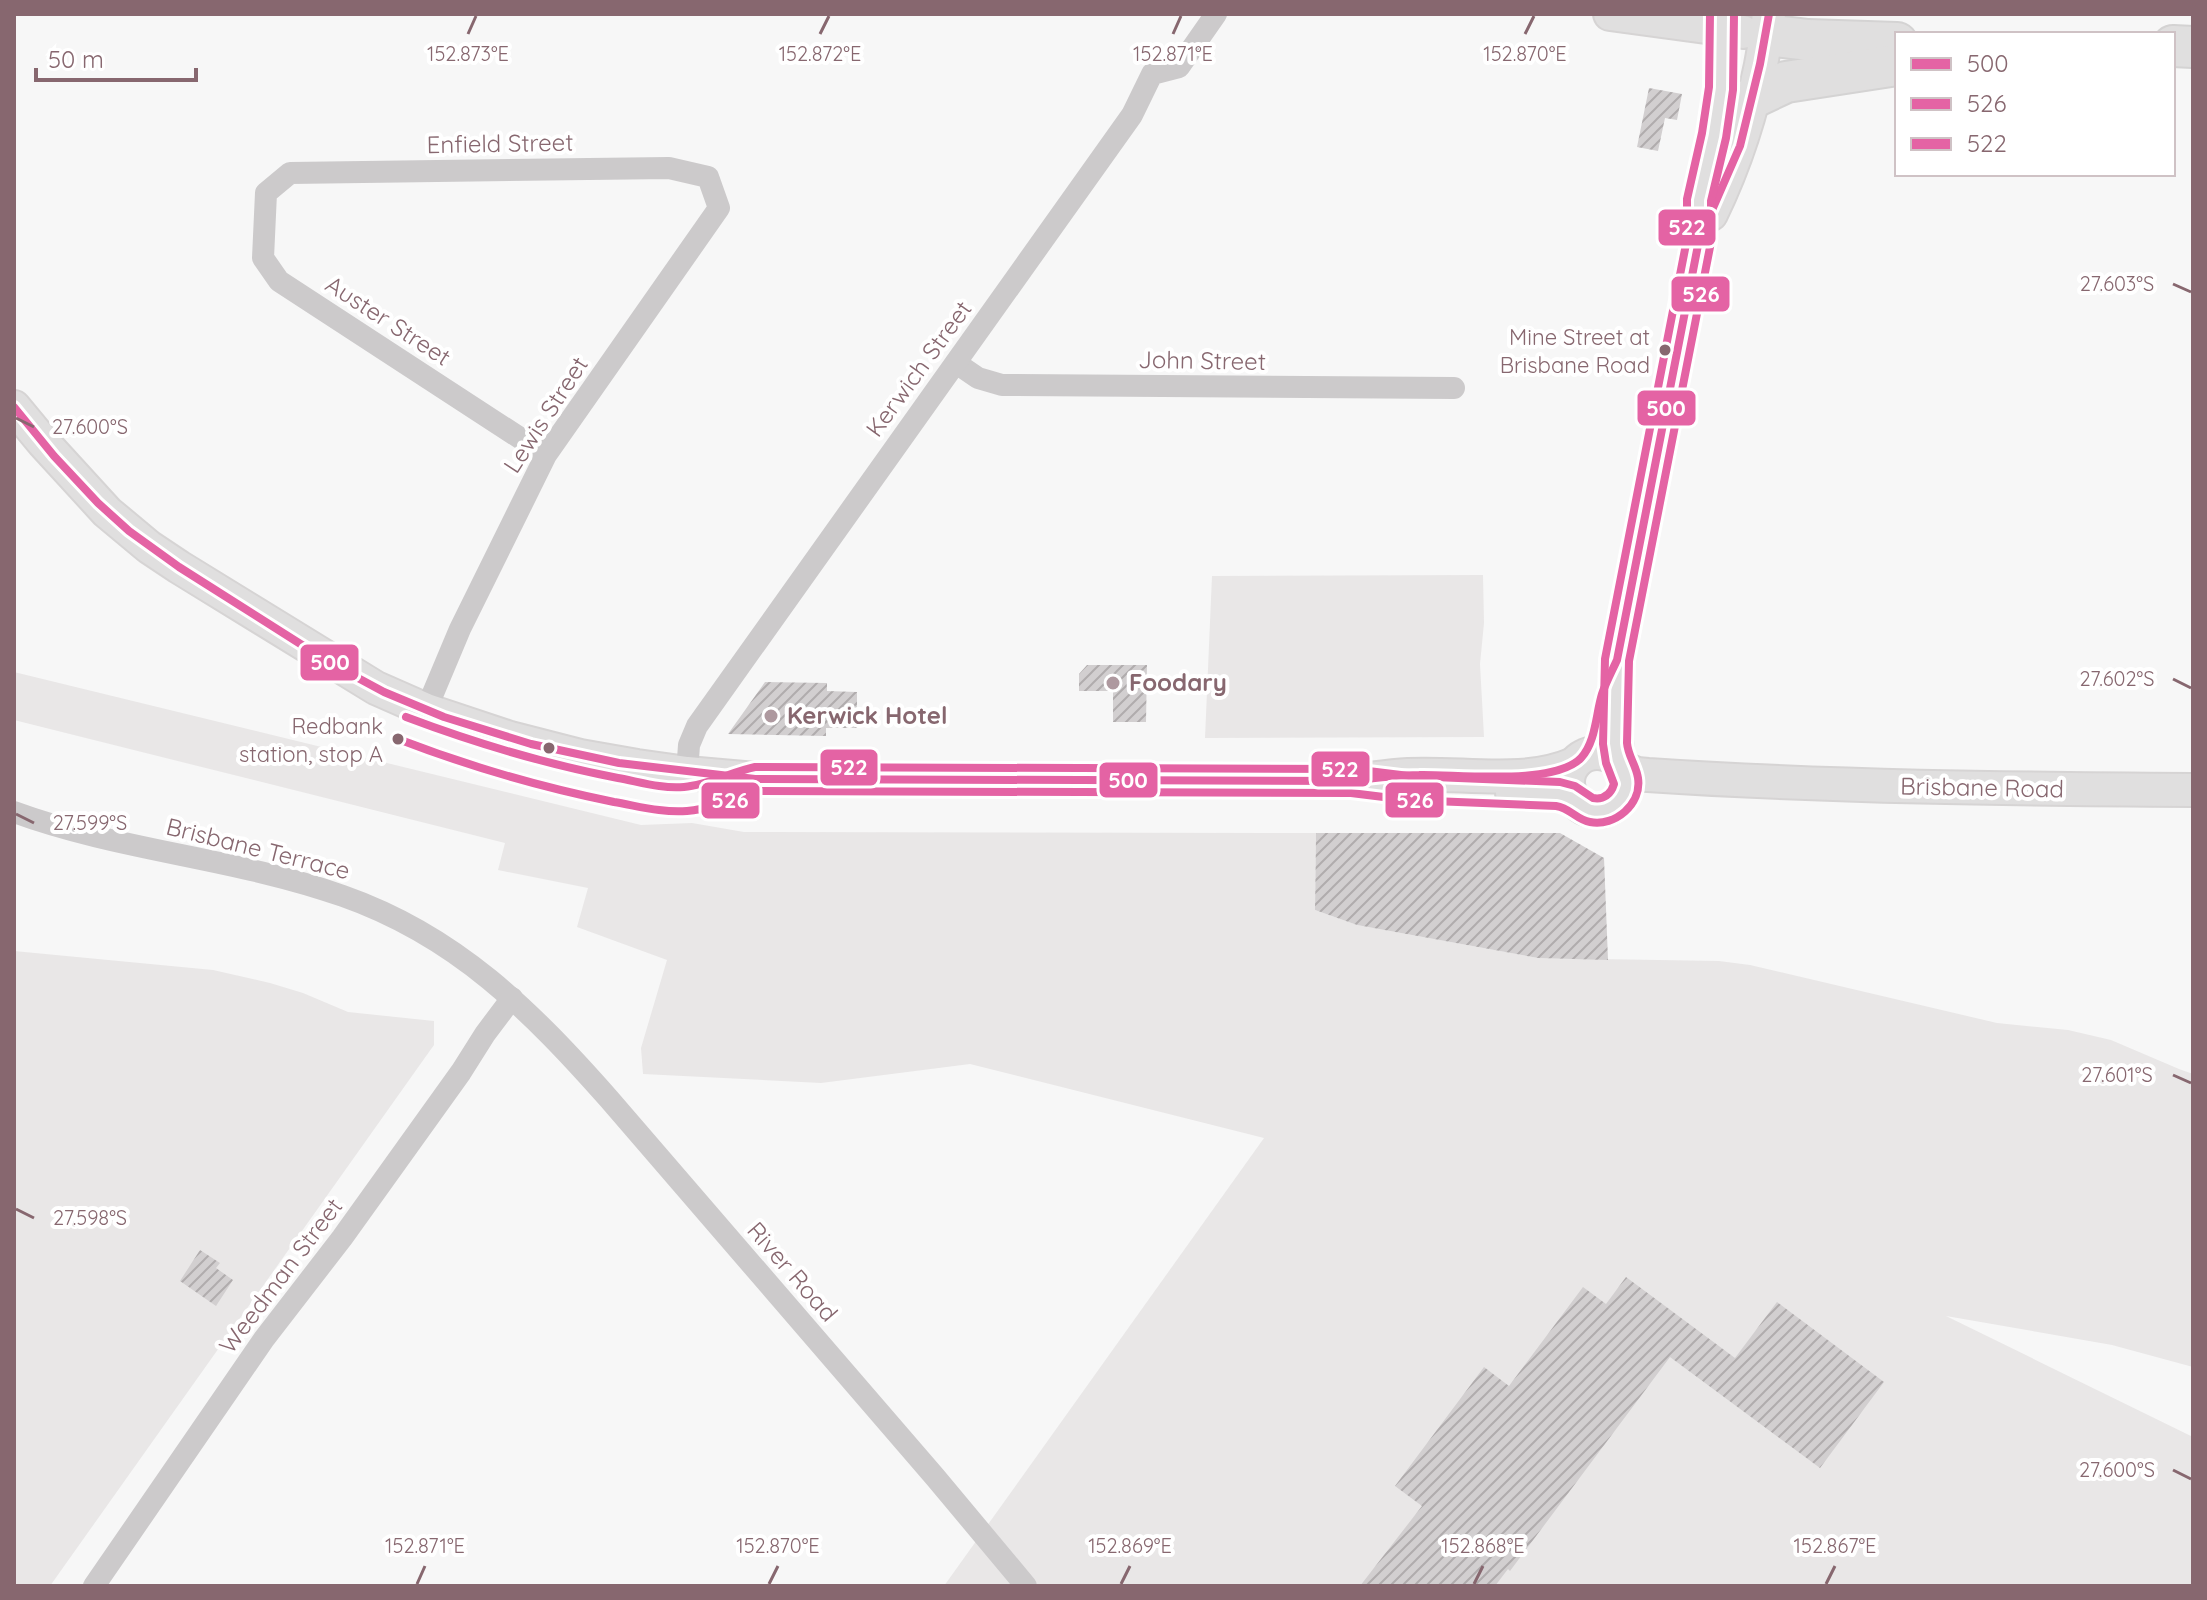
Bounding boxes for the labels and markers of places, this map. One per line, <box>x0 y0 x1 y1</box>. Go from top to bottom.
place label: Mine Street at Brisbane Road <box>1500 323 1650 379</box>
marker: Mine Street at Brisbane Road <box>1657 342 1673 358</box>
place label: Foodary <box>1129 667 1227 697</box>
marker: Foodary <box>1104 674 1122 692</box>
place label: Kerwick Hotel <box>787 700 948 730</box>
marker: Kerwick Hotel <box>762 707 780 725</box>
place label: Redbank station, stop A <box>239 712 383 768</box>
marker: Redbank station, stop A <box>390 731 406 747</box>
unlabelled marker <box>541 740 557 756</box>

